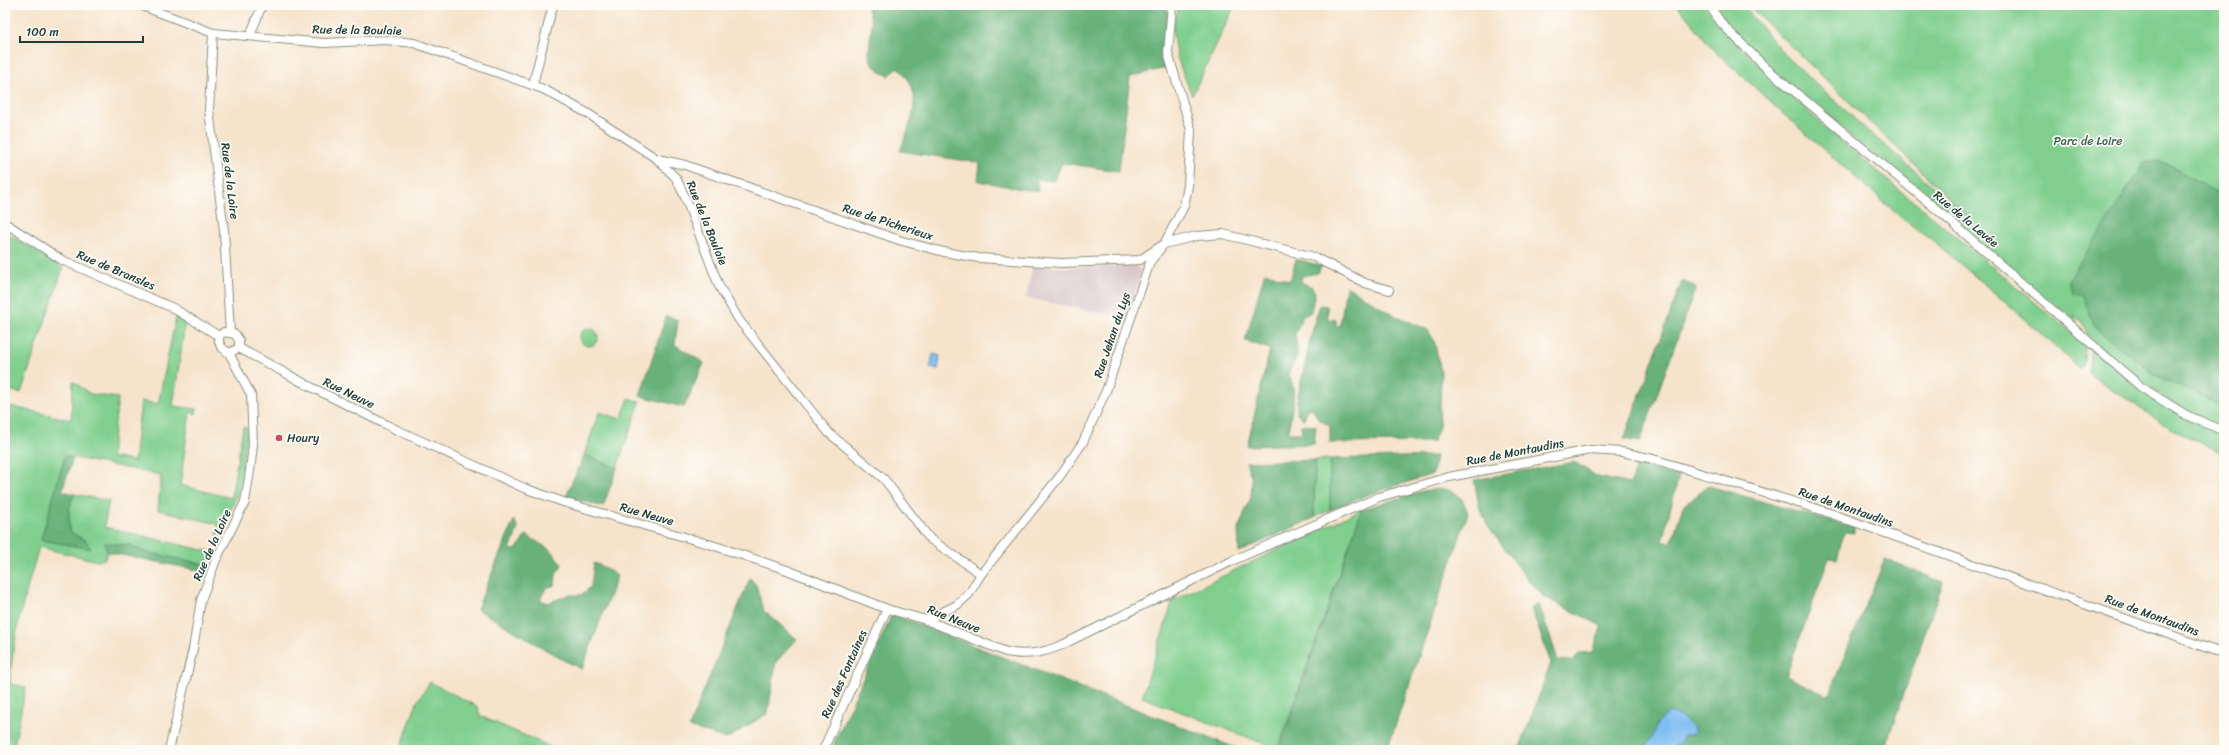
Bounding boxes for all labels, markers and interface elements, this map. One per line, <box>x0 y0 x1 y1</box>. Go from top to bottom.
scale bar <box>20 18 143 44</box>
street label: Rue de la Boulaie <box>312 18 402 42</box>
text: 100 m <box>26 21 59 43</box>
park label: Parc de Loire <box>2054 130 2122 152</box>
street label: Rue de la Loire <box>214 142 246 220</box>
street label: Rue de la Boulaie <box>680 177 734 269</box>
street label: Rue de la Levée <box>1928 185 2004 253</box>
street label: Rue de Picherieux <box>840 197 937 247</box>
street label: Rue de Bransles <box>73 244 159 296</box>
street label: Rue Jehan du Lys <box>1087 289 1137 381</box>
street label: Rue Neuve <box>319 371 379 415</box>
place label: Houry <box>287 427 320 449</box>
street label: Rue de Montaudins <box>1464 432 1566 472</box>
marker: Houry <box>274 433 284 443</box>
street label: Rue de Montaudins <box>1796 480 1896 534</box>
street label: Rue Neuve <box>617 496 677 532</box>
street label: Rue de la Loire <box>186 505 238 585</box>
street label: Rue de Montaudins <box>2102 588 2202 642</box>
street label: Rue Neuve <box>924 598 984 640</box>
street label: Rue des Fontaines <box>815 626 873 722</box>

